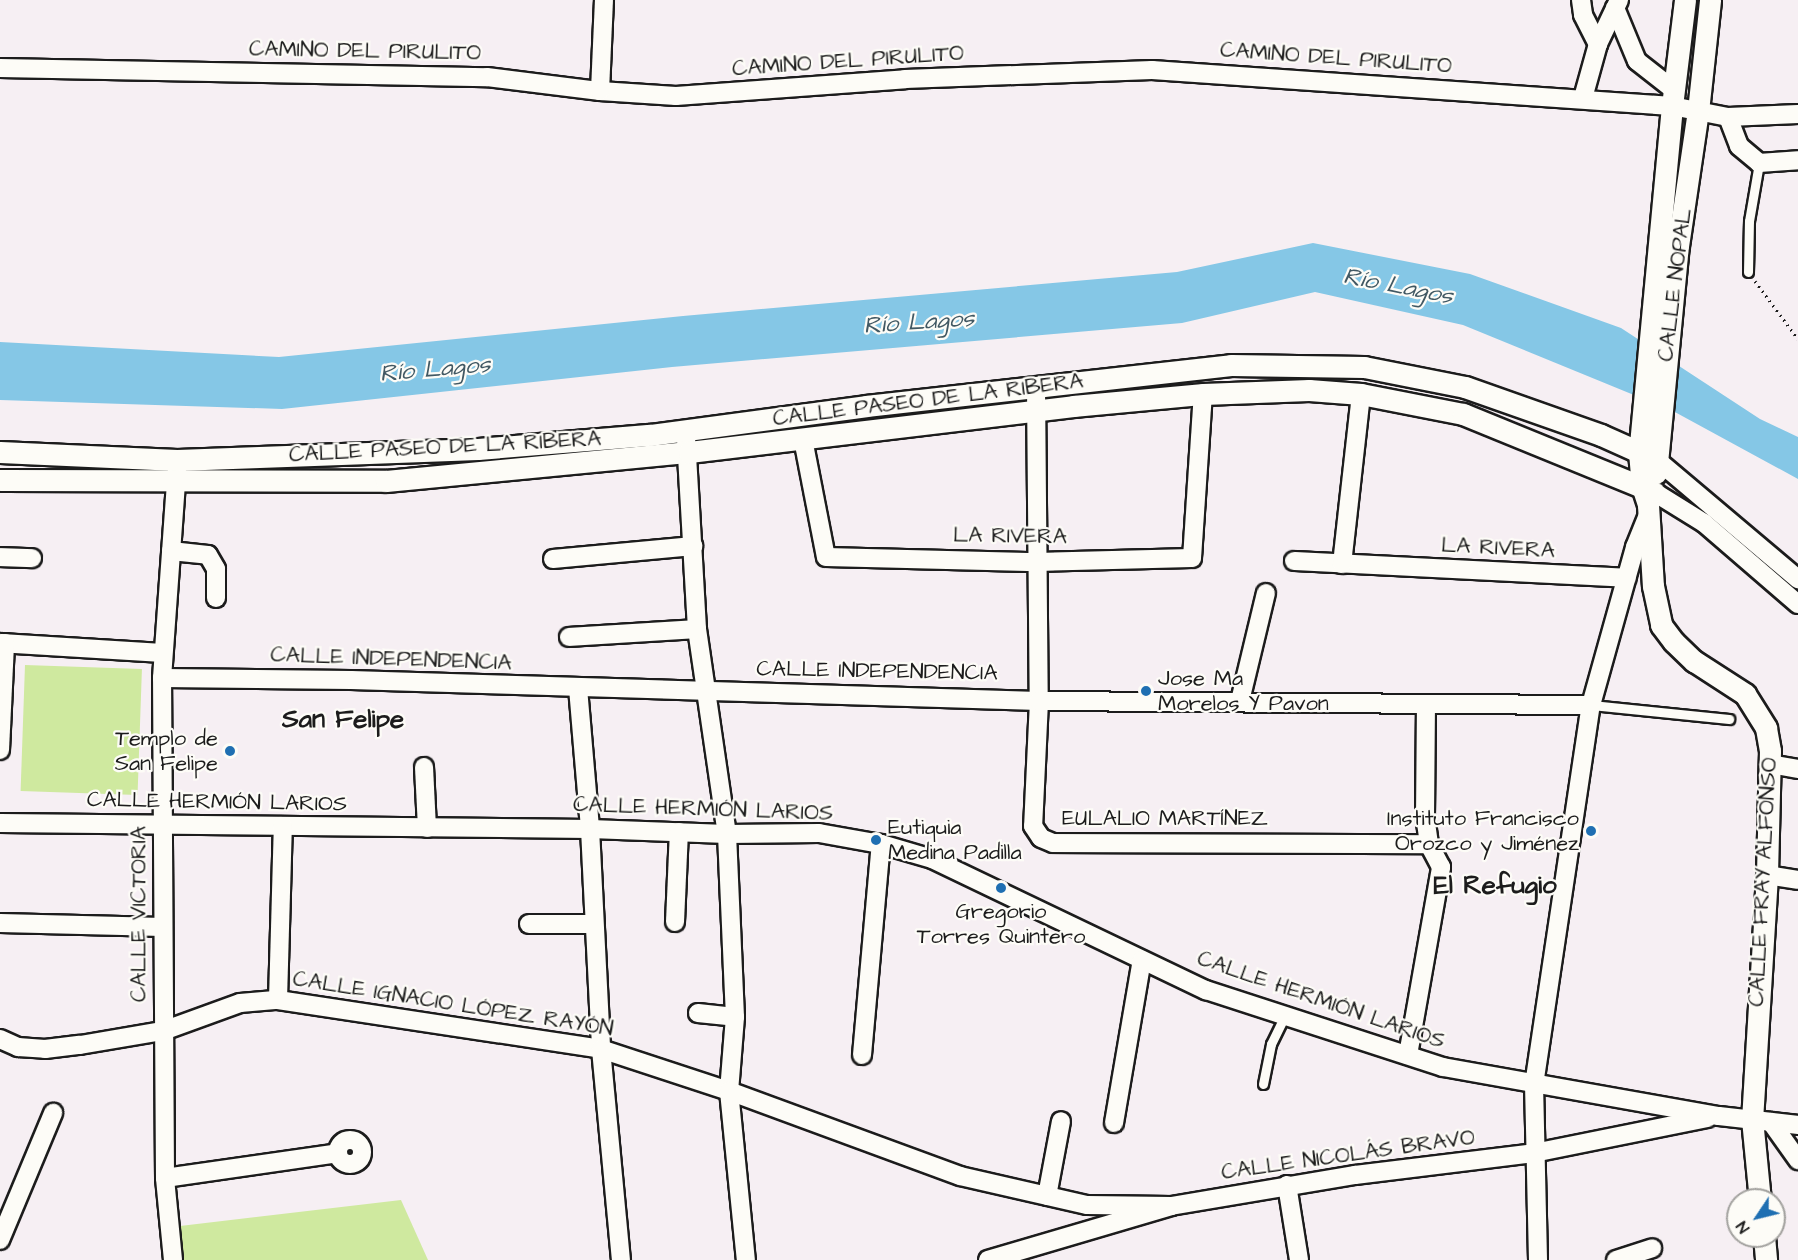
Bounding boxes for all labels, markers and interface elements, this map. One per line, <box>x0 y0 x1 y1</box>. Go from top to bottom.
street label: CAMINO DEL PIRULITO <box>249 36 481 66</box>
street label: CAMINO DEL PIRULITO <box>1219 37 1453 79</box>
street label: CAMINO DEL PIRULITO <box>731 40 965 82</box>
street label: CALLE NOPAL <box>1653 207 1697 363</box>
water label: Río Lagos <box>1341 262 1455 312</box>
water label: Río Lagos <box>863 305 975 341</box>
water label: Río Lagos <box>379 351 491 389</box>
street label: CALLE PASEO DE LA RIBERA <box>771 368 1085 432</box>
street label: CALLE PASEO DE LA RIBERA <box>288 426 602 468</box>
street label: LA RIVERA <box>953 522 1067 550</box>
street label: LA RIVERA <box>1441 532 1555 564</box>
street label: CALLE INDEPENDENCIA <box>270 642 512 676</box>
street label: CALLE INDEPENDENCIA <box>756 656 998 686</box>
place label: Jose Ma Morelos Y Pavon <box>1158 665 1329 716</box>
marker: Jose Ma Morelos Y Pavon <box>1139 684 1153 698</box>
district label: San Felipe <box>282 704 404 736</box>
place label: Templo de San Felipe <box>115 725 218 776</box>
marker: Templo de San Felipe <box>223 744 237 758</box>
street label: CALLE FRAY ALFONSO <box>1743 757 1783 1007</box>
street label: CALLE HERMIÓN LARIOS <box>87 787 347 817</box>
street label: CALLE HERMIÓN LARIOS <box>573 791 833 827</box>
place label: Instituto Francisco Orozco y Jiménez <box>1387 805 1579 856</box>
street label: EULALIO MARTÍNEZ <box>1062 806 1268 832</box>
place label: Eutiquia Medina Padilla <box>888 814 1022 866</box>
marker: Instituto Francisco Orozco y Jiménez <box>1584 824 1598 838</box>
street label: CALLE VICTORIA <box>126 826 152 1002</box>
marker: Eutiquia Medina Padilla <box>869 833 883 847</box>
district label: El Refugio <box>1433 870 1557 902</box>
marker: Gregorio Torres Quintero <box>994 881 1008 895</box>
place label: Gregorio Torres Quintero <box>917 898 1085 950</box>
street label: CALLE HERMIÓN LARIOS <box>1194 945 1448 1055</box>
street label: CALLE IGNACIO LÓPEZ RAYÓN <box>291 966 615 1042</box>
street label: CALLE NICOLÁS BRAVO <box>1220 1124 1476 1186</box>
north arrow <box>1726 1188 1786 1248</box>
text: N <box>1731 1217 1755 1238</box>

